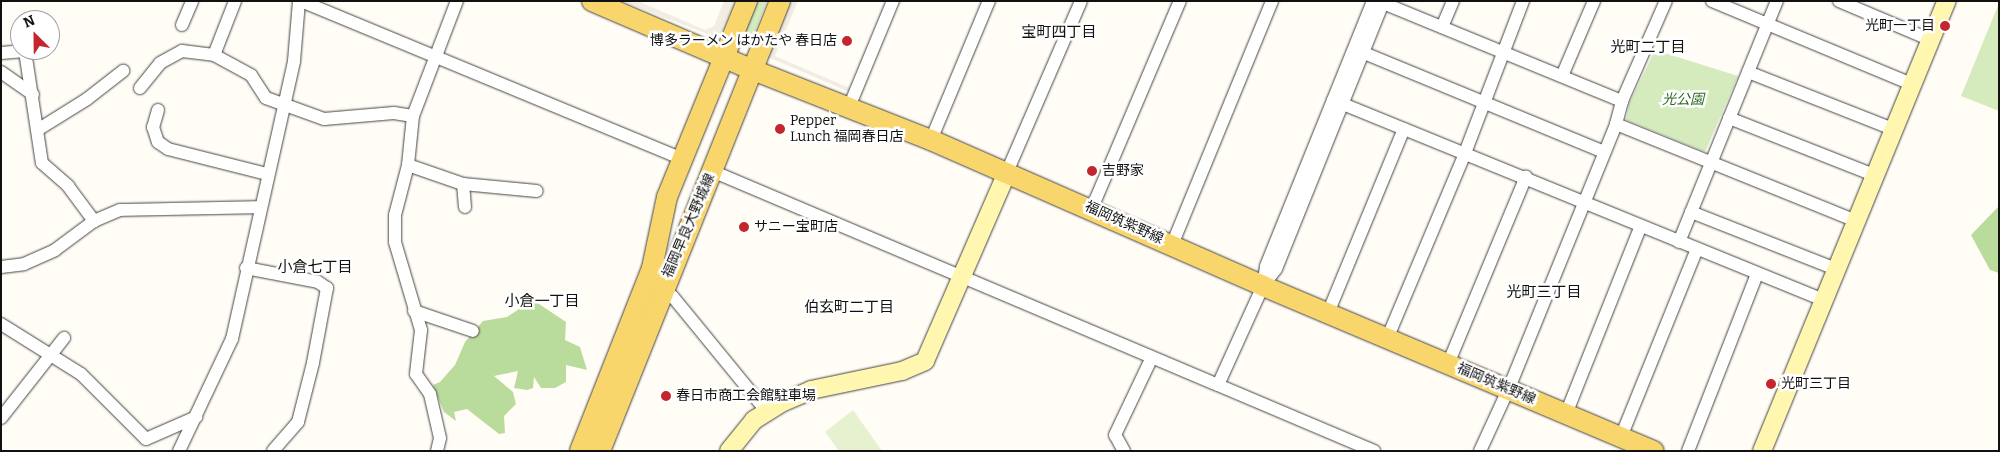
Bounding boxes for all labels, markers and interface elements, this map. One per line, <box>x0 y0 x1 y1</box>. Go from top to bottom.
north arrow <box>10 10 60 60</box>
text: N <box>21 12 38 32</box>
place label: 光町一丁目 <box>1865 18 1935 34</box>
marker: 光町一丁目 <box>1939 20 1951 32</box>
district label: 宝町四丁目 <box>1022 24 1096 42</box>
place label: 博多ラーメン はかたや 春日店 <box>649 33 837 49</box>
marker: 博多ラーメン はかたや 春日店 <box>841 35 853 47</box>
district label: 光町二丁目 <box>1611 39 1685 57</box>
park label: 光公園 <box>1662 92 1704 108</box>
place label: Pepper Lunch 福岡春日店 <box>790 113 903 146</box>
marker: Pepper Lunch 福岡春日店 <box>774 123 786 135</box>
place label: 吉野家 <box>1102 163 1144 179</box>
marker: 吉野家 <box>1086 165 1098 177</box>
street label: 福岡早良大野城線 <box>659 171 719 281</box>
street label: 福岡筑紫野線 <box>1082 198 1166 248</box>
place label: サニー宝町店 <box>754 219 838 235</box>
marker: サニー宝町店 <box>738 221 750 233</box>
district label: 小倉七丁目 <box>278 259 352 277</box>
district label: 光町三丁目 <box>1507 284 1581 302</box>
district label: 小倉一丁目 <box>505 293 579 311</box>
district label: 伯玄町二丁目 <box>804 299 894 317</box>
street label: 福岡筑紫野線 <box>1454 360 1538 408</box>
place label: 光町三丁目 <box>1781 376 1851 392</box>
marker: 光町三丁目 <box>1765 378 1777 390</box>
place label: 春日市商工会館駐車場 <box>676 388 816 404</box>
marker: 春日市商工会館駐車場 <box>660 390 672 402</box>

